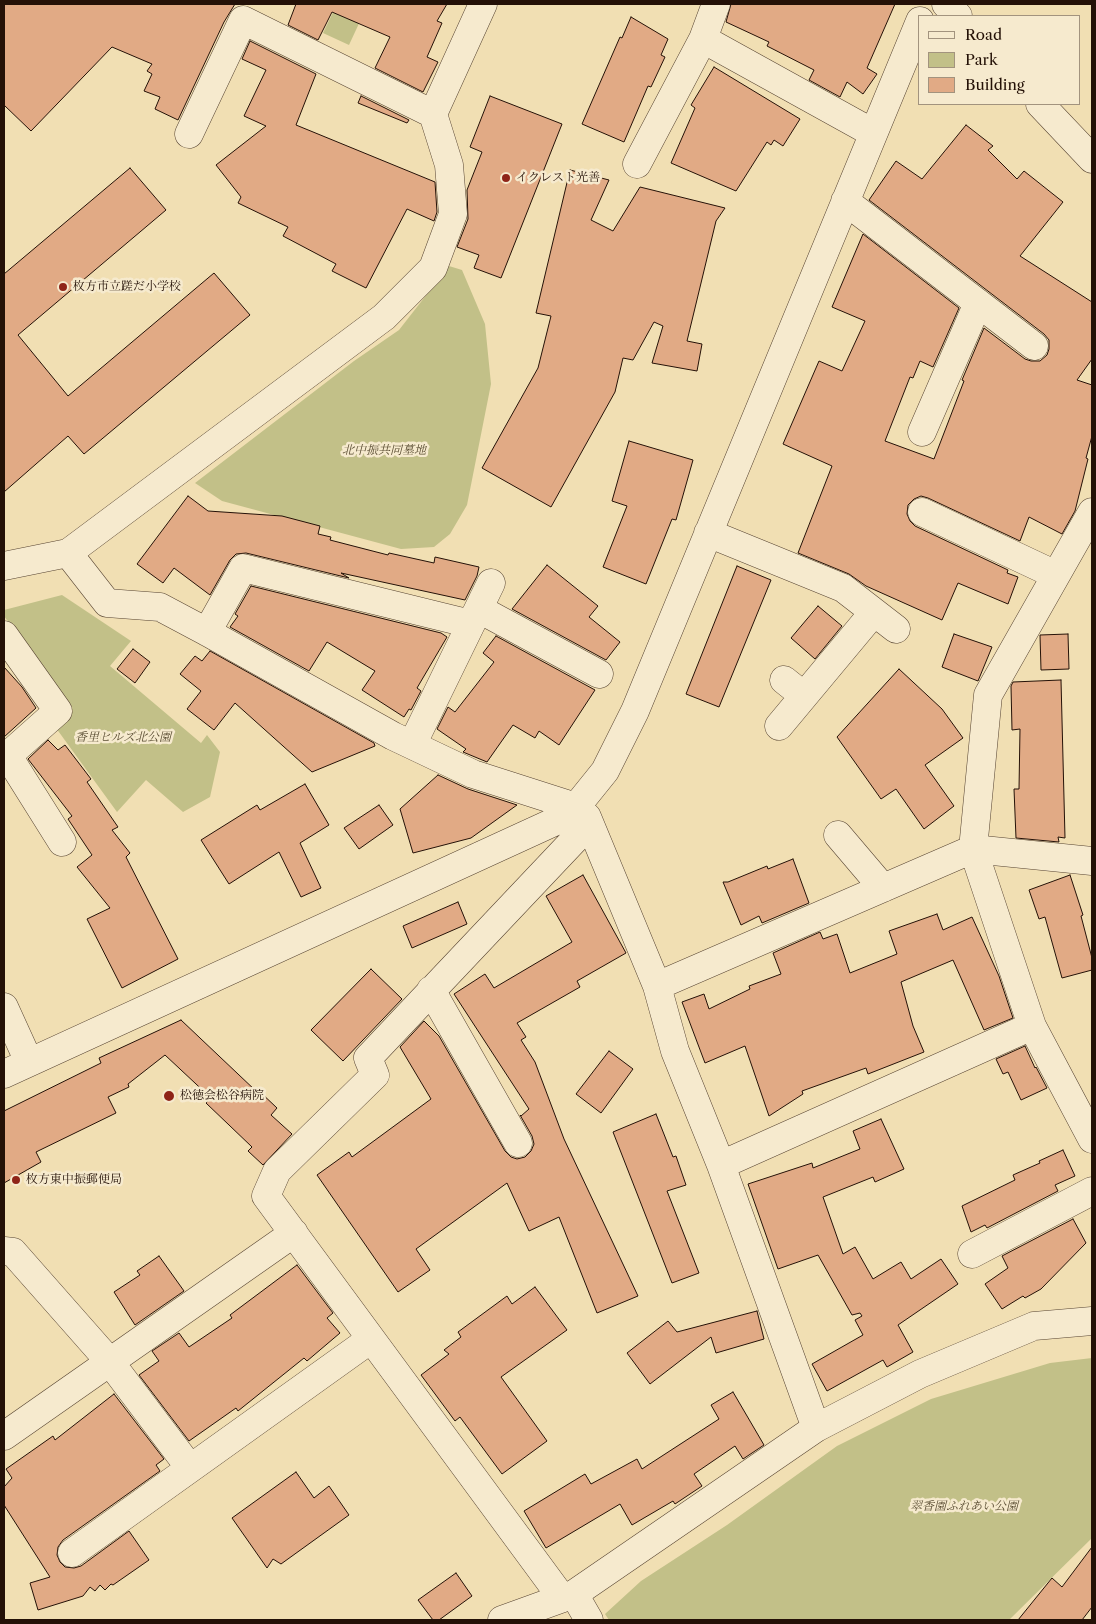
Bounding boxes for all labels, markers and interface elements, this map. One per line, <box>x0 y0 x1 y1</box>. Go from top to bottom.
legend <box>918 15 1081 105</box>
text: Road <box>965 25 1002 44</box>
text: Park <box>965 50 998 69</box>
text: Building <box>965 75 1025 94</box>
place label: イクレスト光善 <box>516 171 600 185</box>
marker: イクレスト光善 <box>500 172 512 184</box>
place label: 枚方市立蹉だ小学校 <box>73 280 181 294</box>
marker: 枚方市立蹉だ小学校 <box>57 281 69 293</box>
park label: 北中振共同墓地 <box>342 444 426 458</box>
park label: 香里ヒルズ北公園 <box>75 731 171 745</box>
marker: 松徳会松谷病院 <box>162 1089 176 1103</box>
place label: 松徳会松谷病院 <box>180 1089 264 1103</box>
place label: 枚方東中振郵便局 <box>26 1173 122 1187</box>
marker: 枚方東中振郵便局 <box>10 1174 22 1186</box>
park label: 翠香園ふれあい公園 <box>910 1500 1018 1514</box>

